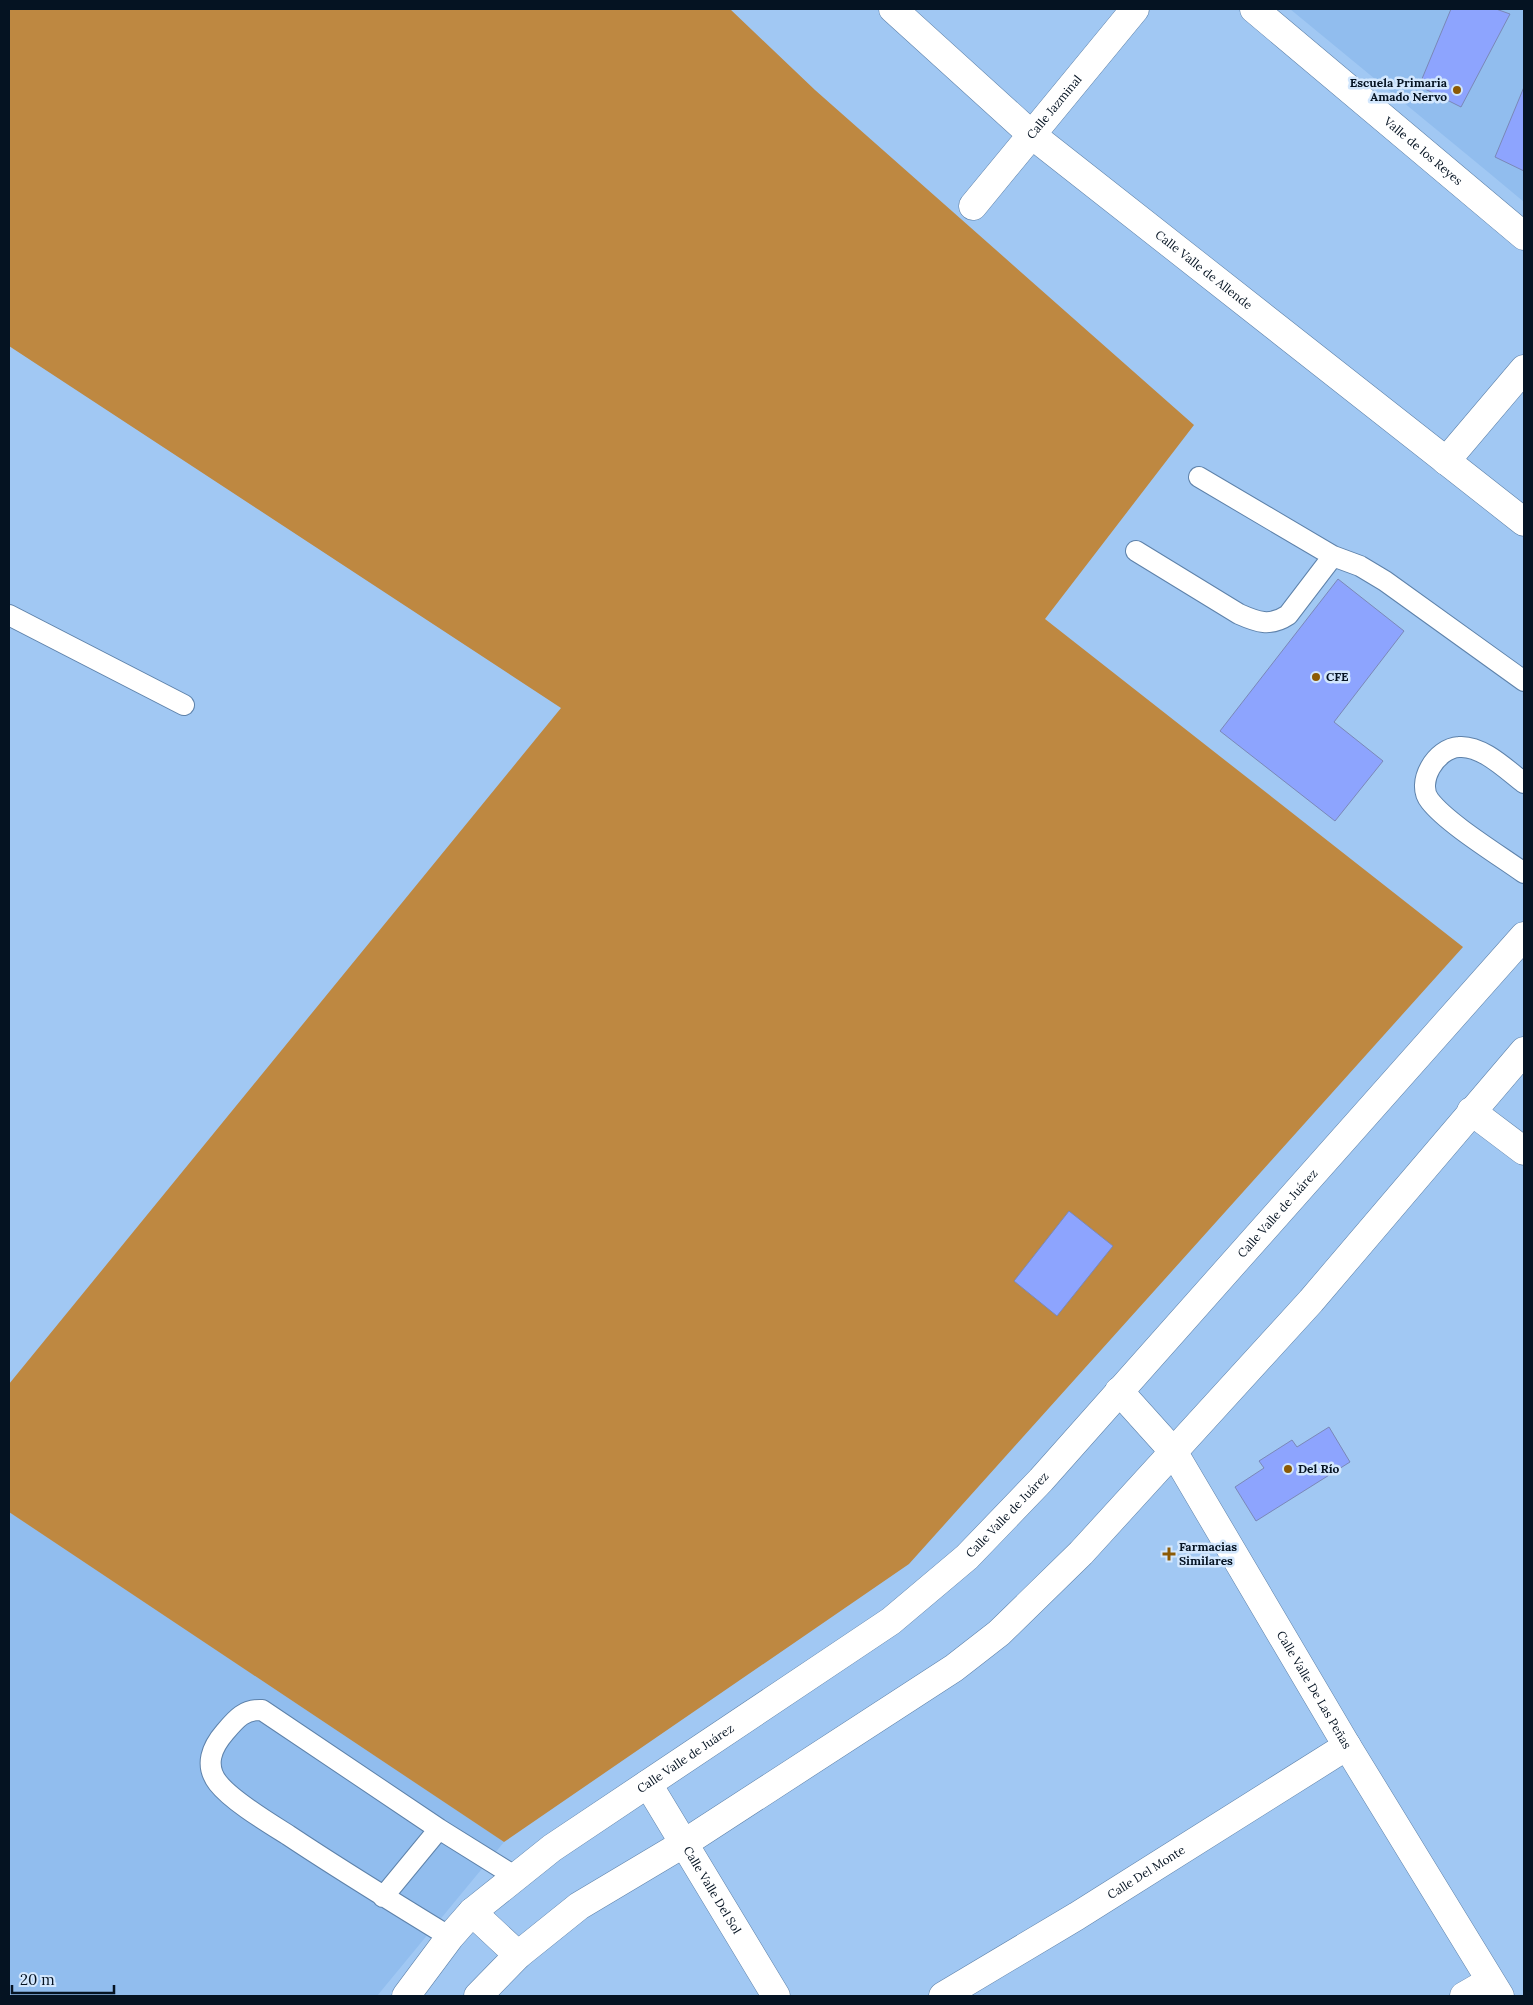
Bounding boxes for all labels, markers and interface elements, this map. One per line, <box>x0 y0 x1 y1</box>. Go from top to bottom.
street label: Calle Jazminal <box>1023 72 1085 142</box>
place label: Escuela Primaria Amado Nervo <box>1350 75 1448 104</box>
marker: Escuela Primaria Amado Nervo <box>1451 84 1463 96</box>
street label: Valle de los Reyes <box>1380 113 1466 188</box>
street label: Calle Valle de Allende <box>1152 227 1256 313</box>
place label: CFE <box>1326 669 1349 684</box>
marker: CFE <box>1310 671 1322 683</box>
street label: Calle Valle de Juárez <box>1234 1166 1321 1260</box>
place label: Del Río <box>1298 1461 1340 1476</box>
marker: Del Río <box>1282 1463 1294 1475</box>
street label: Calle Valle de Juárez <box>962 1469 1052 1561</box>
place label: Farmacias Similares <box>1179 1539 1237 1568</box>
marker: Farmacias Similares <box>1163 1548 1175 1560</box>
street label: Calle Valle De Las Peñas <box>1274 1628 1355 1752</box>
street label: Calle Valle de Juárez <box>634 1720 736 1796</box>
street label: Calle Del Monte <box>1104 1842 1188 1902</box>
street label: Calle Valle Del Sol <box>680 1843 745 1936</box>
scale bar <box>12 1962 115 1994</box>
text: 20 m <box>20 1970 55 1989</box>

